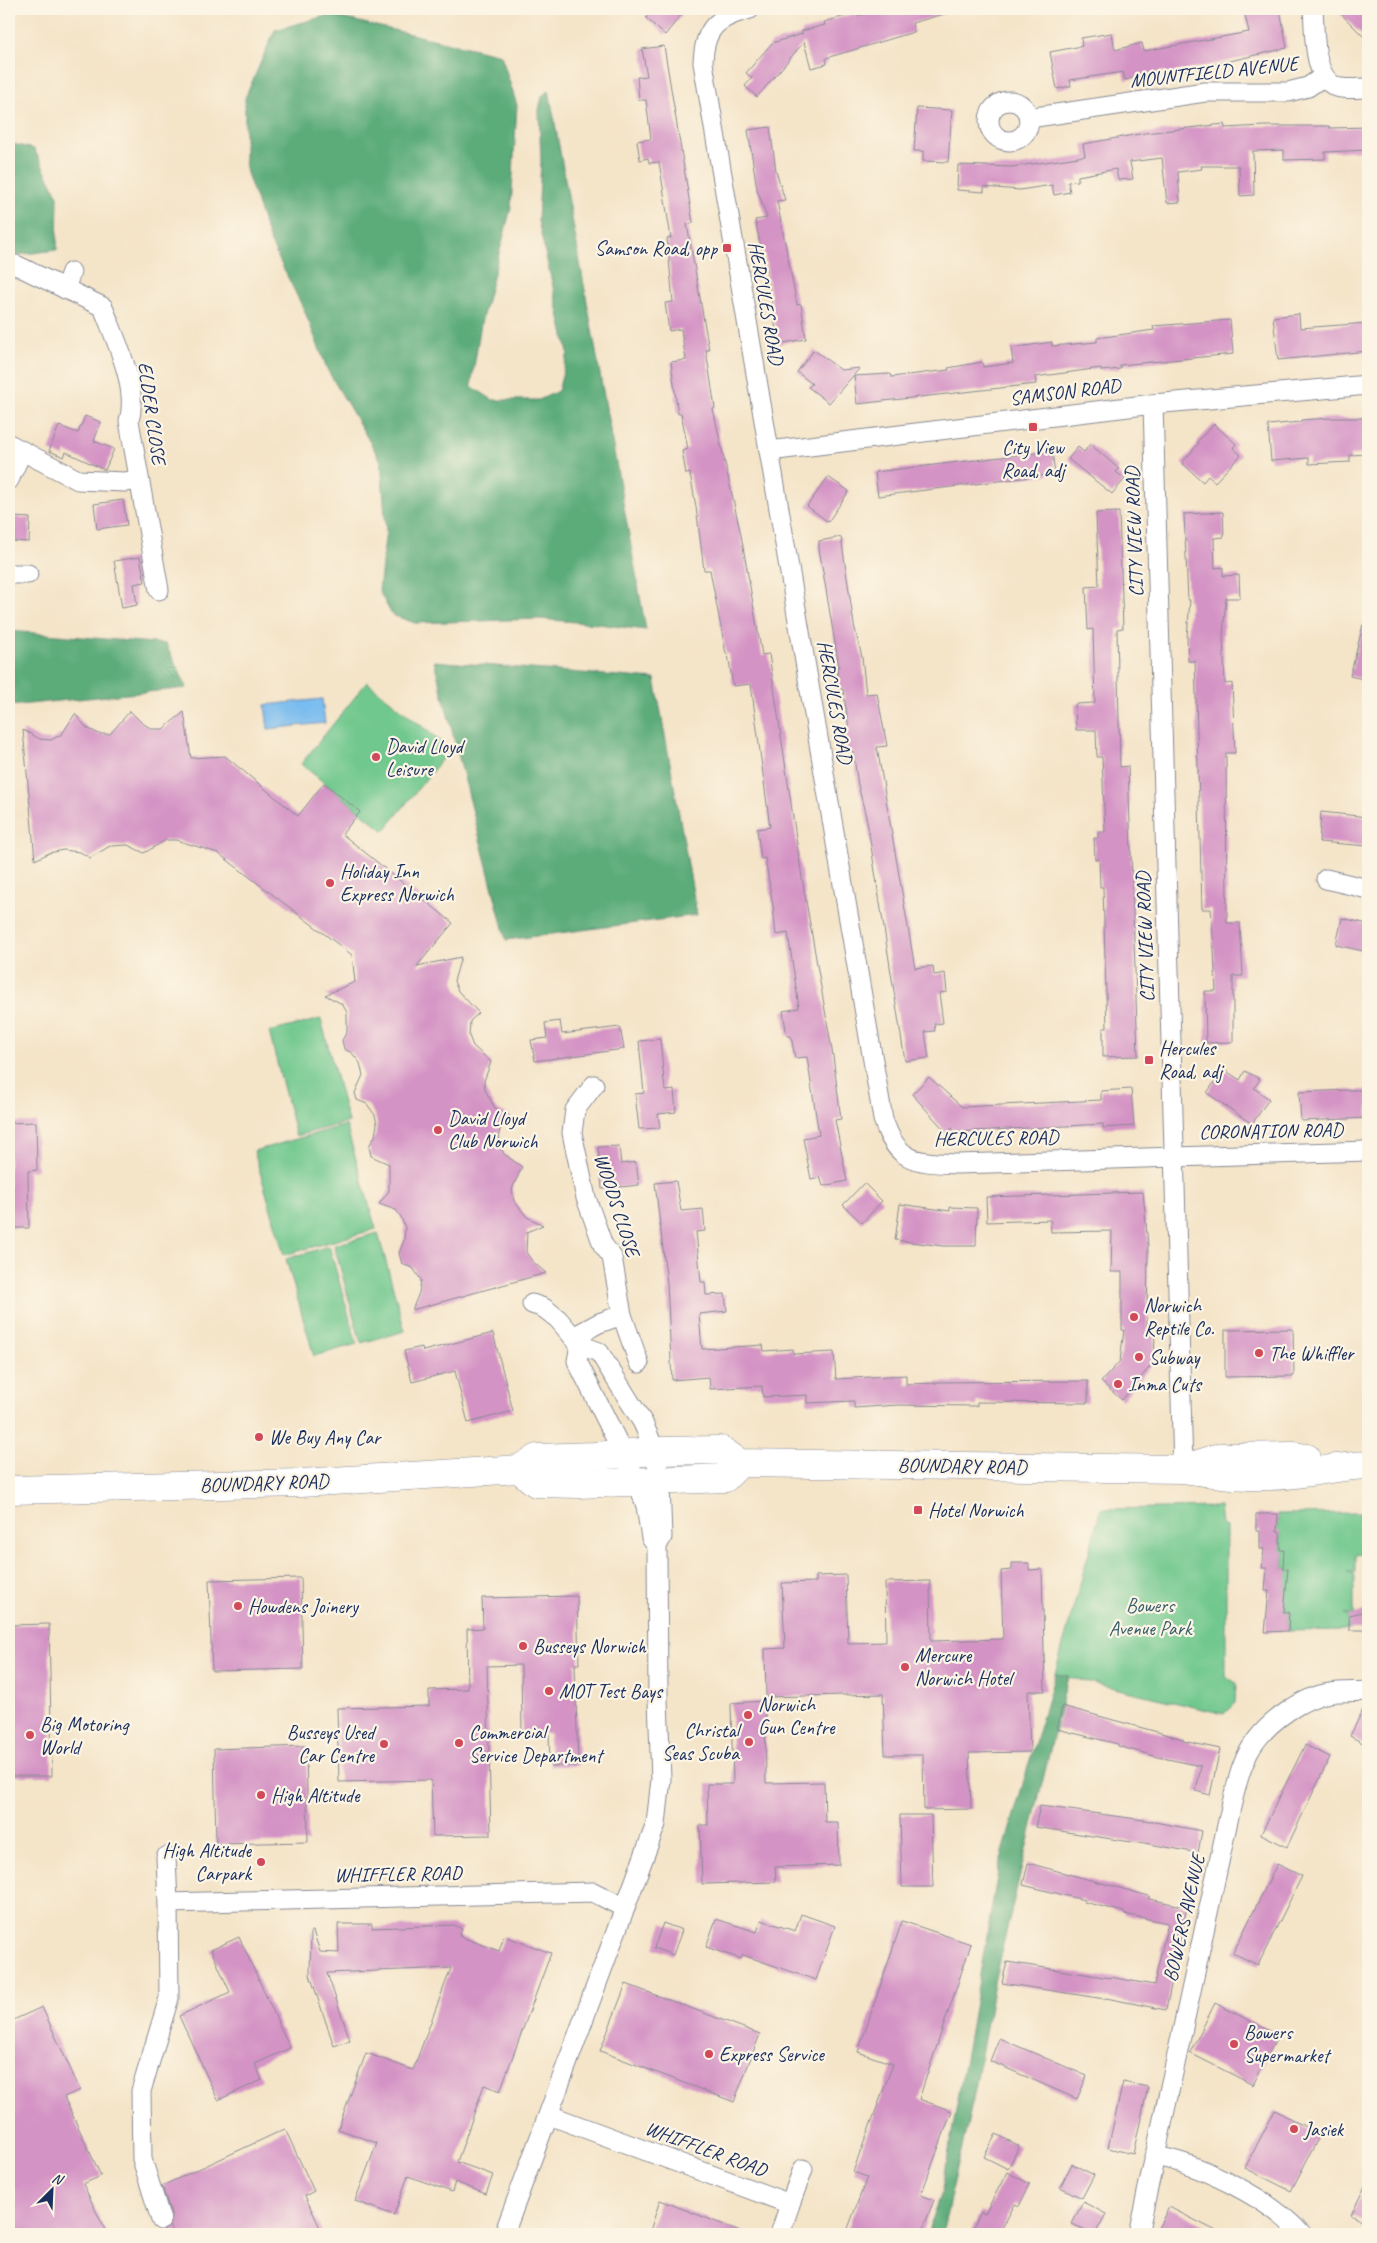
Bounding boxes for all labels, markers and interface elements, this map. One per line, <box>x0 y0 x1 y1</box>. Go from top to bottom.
street label: MOUNTFIELD AVENUE <box>1129 50 1302 93</box>
place label: Samson Road, opp <box>595 236 718 261</box>
street label: HERCULES ROAD <box>743 240 789 368</box>
marker: Samson Road, opp <box>721 242 733 254</box>
street label: ELDER CLOSE <box>132 360 172 468</box>
street label: SAMSON ROAD <box>1008 373 1124 411</box>
marker: City View Road, adj <box>1027 421 1039 433</box>
place label: City View Road, adj <box>1002 435 1067 483</box>
street label: CITY VIEW ROAD <box>1119 465 1149 597</box>
street label: HERCULES ROAD <box>812 639 858 767</box>
place label: David Lloyd Leisure <box>386 734 466 782</box>
marker: David Lloyd Leisure <box>370 751 382 763</box>
place label: Holiday Inn Express Norwich <box>340 859 455 907</box>
street label: CITY VIEW ROAD <box>1130 870 1160 1002</box>
marker: Holiday Inn Express Norwich <box>324 877 336 889</box>
place label: Hercules Road, adj <box>1159 1036 1225 1084</box>
marker: Hercules Road, adj <box>1143 1054 1155 1066</box>
place label: David Lloyd Club Norwich <box>448 1106 539 1154</box>
street label: CORONATION ROAD <box>1199 1117 1344 1145</box>
marker: David Lloyd Club Norwich <box>432 1124 444 1136</box>
street label: HERCULES ROAD <box>934 1124 1060 1152</box>
street label: WOODS CLOSE <box>589 1150 646 1262</box>
place label: Norwich Reptile Co. <box>1144 1293 1214 1341</box>
marker: Norwich Reptile Co. <box>1128 1311 1140 1323</box>
place label: The Whiffler <box>1269 1341 1355 1366</box>
place label: Subway <box>1149 1345 1202 1370</box>
marker: The Whiffler <box>1253 1347 1265 1359</box>
marker: Subway <box>1133 1351 1145 1363</box>
place label: Inma Cuts <box>1128 1372 1203 1397</box>
marker: Inma Cuts <box>1112 1378 1124 1390</box>
place label: We Buy Any Car <box>269 1425 382 1450</box>
marker: We Buy Any Car <box>253 1431 265 1443</box>
street label: BOUNDARY ROAD <box>897 1452 1028 1480</box>
street label: BOUNDARY ROAD <box>199 1468 330 1498</box>
place label: Hotel Norwich <box>928 1498 1025 1523</box>
marker: Hotel Norwich <box>912 1504 924 1516</box>
park label: Bowers Avenue Park <box>1109 1593 1193 1641</box>
place label: Howdens Joinery <box>248 1594 360 1619</box>
marker: Howdens Joinery <box>232 1600 244 1612</box>
place label: Busseys Norwich <box>533 1634 647 1659</box>
marker: Busseys Norwich <box>517 1640 529 1652</box>
place label: Mercure Norwich Hotel <box>915 1643 1015 1691</box>
marker: Mercure Norwich Hotel <box>899 1661 911 1673</box>
place label: MOT Test Bays <box>559 1679 664 1704</box>
marker: MOT Test Bays <box>543 1685 555 1697</box>
place label: Norwich Gun Centre <box>758 1692 836 1740</box>
marker: Norwich Gun Centre <box>742 1709 754 1721</box>
place label: Big Motoring World <box>40 1712 130 1760</box>
place label: Christal Seas Scuba <box>662 1718 743 1766</box>
place label: Busseys Used Car Centre <box>287 1720 377 1768</box>
place label: Commercial Service Department <box>469 1720 606 1768</box>
marker: Big Motoring World <box>24 1729 36 1741</box>
marker: Christal Seas Scuba <box>743 1736 755 1748</box>
marker: Commercial Service Department <box>453 1737 465 1749</box>
marker: Busseys Used Car Centre <box>378 1738 390 1750</box>
place label: High Altitude <box>271 1783 361 1808</box>
marker: High Altitude <box>255 1789 267 1801</box>
place label: High Altitude Carpark <box>163 1838 253 1886</box>
street label: BOWERS AVENUE <box>1157 1849 1212 1984</box>
marker: High Altitude Carpark <box>255 1856 267 1868</box>
street label: WHIFFLER ROAD <box>334 1860 463 1888</box>
place label: Bowers Supermarket <box>1244 2020 1332 2068</box>
marker: Bowers Supermarket <box>1228 2038 1240 2050</box>
place label: Express Service <box>719 2042 825 2067</box>
marker: Express Service <box>703 2048 715 2060</box>
street label: WHIFFLER ROAD <box>642 2115 771 2183</box>
place label: Jasiek <box>1303 2117 1345 2142</box>
marker: Jasiek <box>1288 2123 1300 2135</box>
north arrow <box>28 2166 78 2216</box>
text: N <box>50 2169 67 2189</box>

